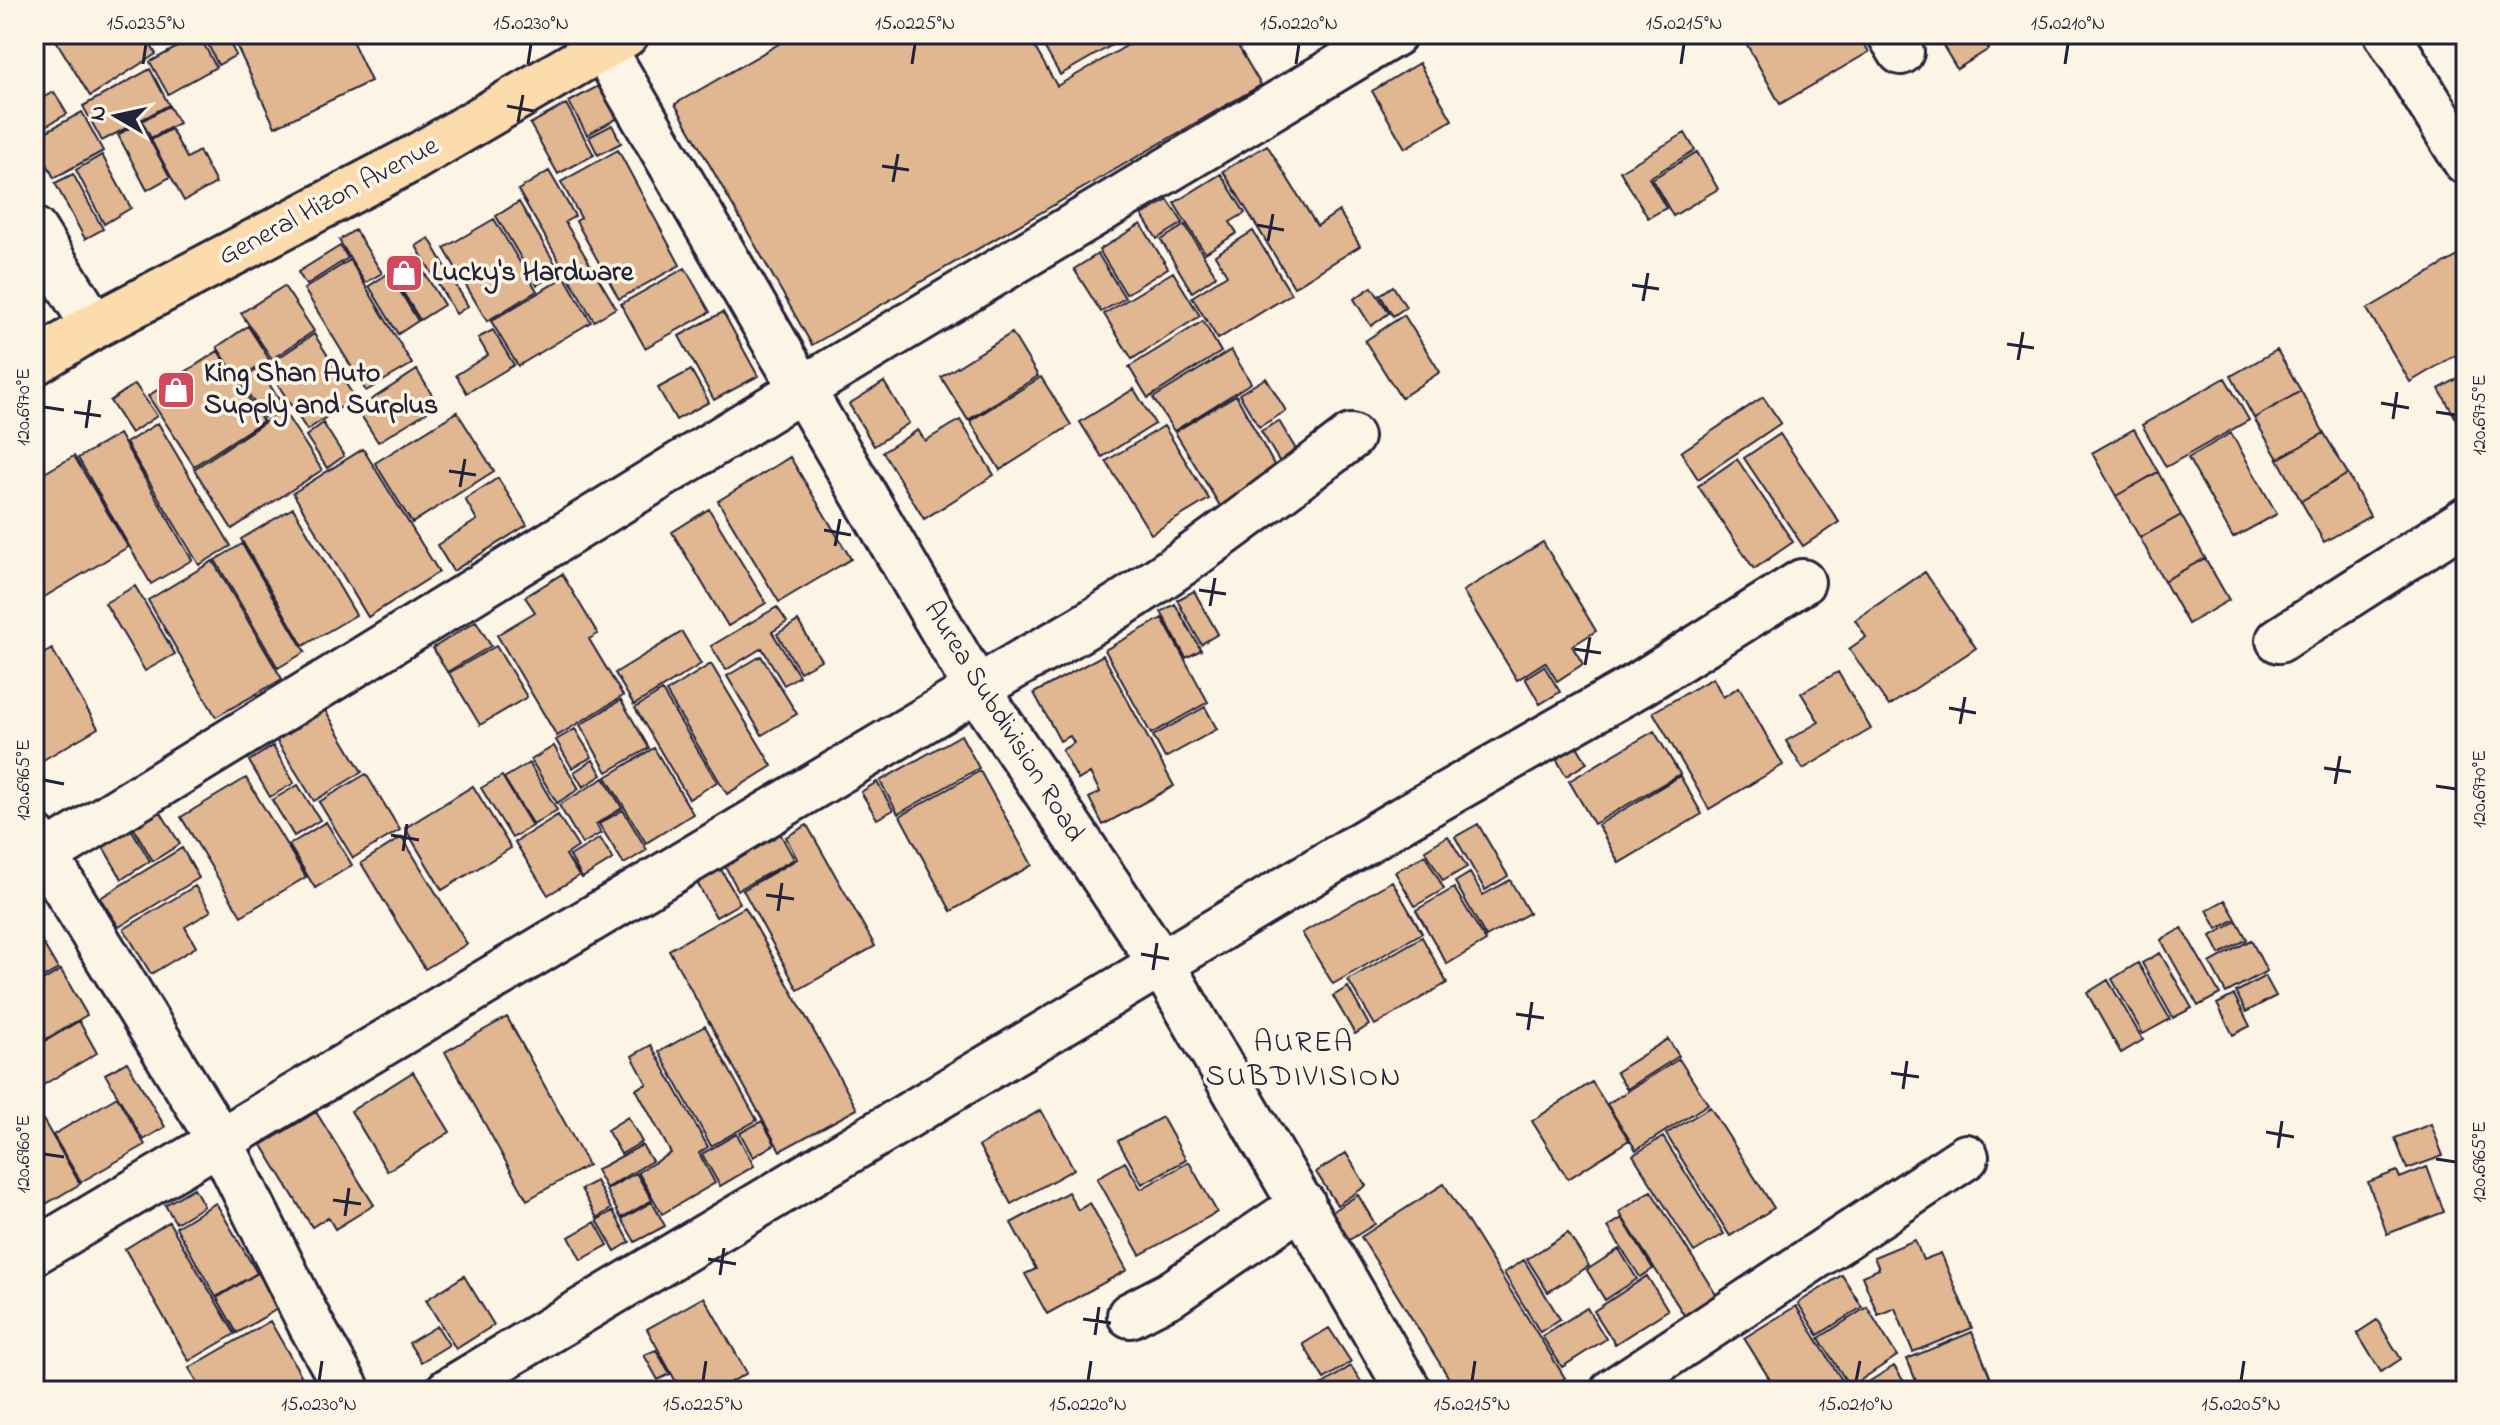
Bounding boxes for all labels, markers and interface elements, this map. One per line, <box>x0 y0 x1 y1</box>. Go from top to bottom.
text: 15.0235°N <box>106 10 186 39</box>
text: 15.0230°N <box>493 10 569 39</box>
text: 15.0225°N <box>875 10 955 39</box>
text: 15.0220°N <box>1260 10 1338 39</box>
text: 15.0215°N <box>1645 10 1723 39</box>
text: 15.0210°N <box>2031 10 2105 39</box>
north arrow <box>76 76 156 156</box>
text: N <box>82 103 116 123</box>
street label: General Hizon Avenue <box>212 126 447 277</box>
shop icon: Lucky's Hardware <box>383 252 425 294</box>
place label: Lucky's Hardware <box>432 253 635 294</box>
place label: King Shan Auto Supply and Surplus <box>204 354 438 427</box>
text: 120.6970°E <box>10 368 39 446</box>
shop icon: King Shan Auto Supply and Surplus <box>155 369 197 411</box>
text: 120.6975°E <box>2466 375 2495 456</box>
street label: Aurea Subdivision Road <box>912 594 1094 851</box>
text: 120.6965°E <box>10 739 39 821</box>
text: 120.6970°E <box>2466 750 2495 828</box>
district label: AUREA SUBDIVISION <box>1206 1022 1402 1100</box>
text: 120.6960°E <box>10 1115 39 1193</box>
text: 120.6965°E <box>2466 1121 2495 1203</box>
text: 15.0230°N <box>281 1391 357 1420</box>
text: 15.0225°N <box>663 1391 743 1420</box>
text: 15.0220°N <box>1049 1391 1127 1420</box>
text: 15.0215°N <box>1433 1391 1511 1420</box>
text: 15.0210°N <box>1819 1391 1893 1420</box>
text: 15.0205°N <box>2201 1391 2281 1420</box>

